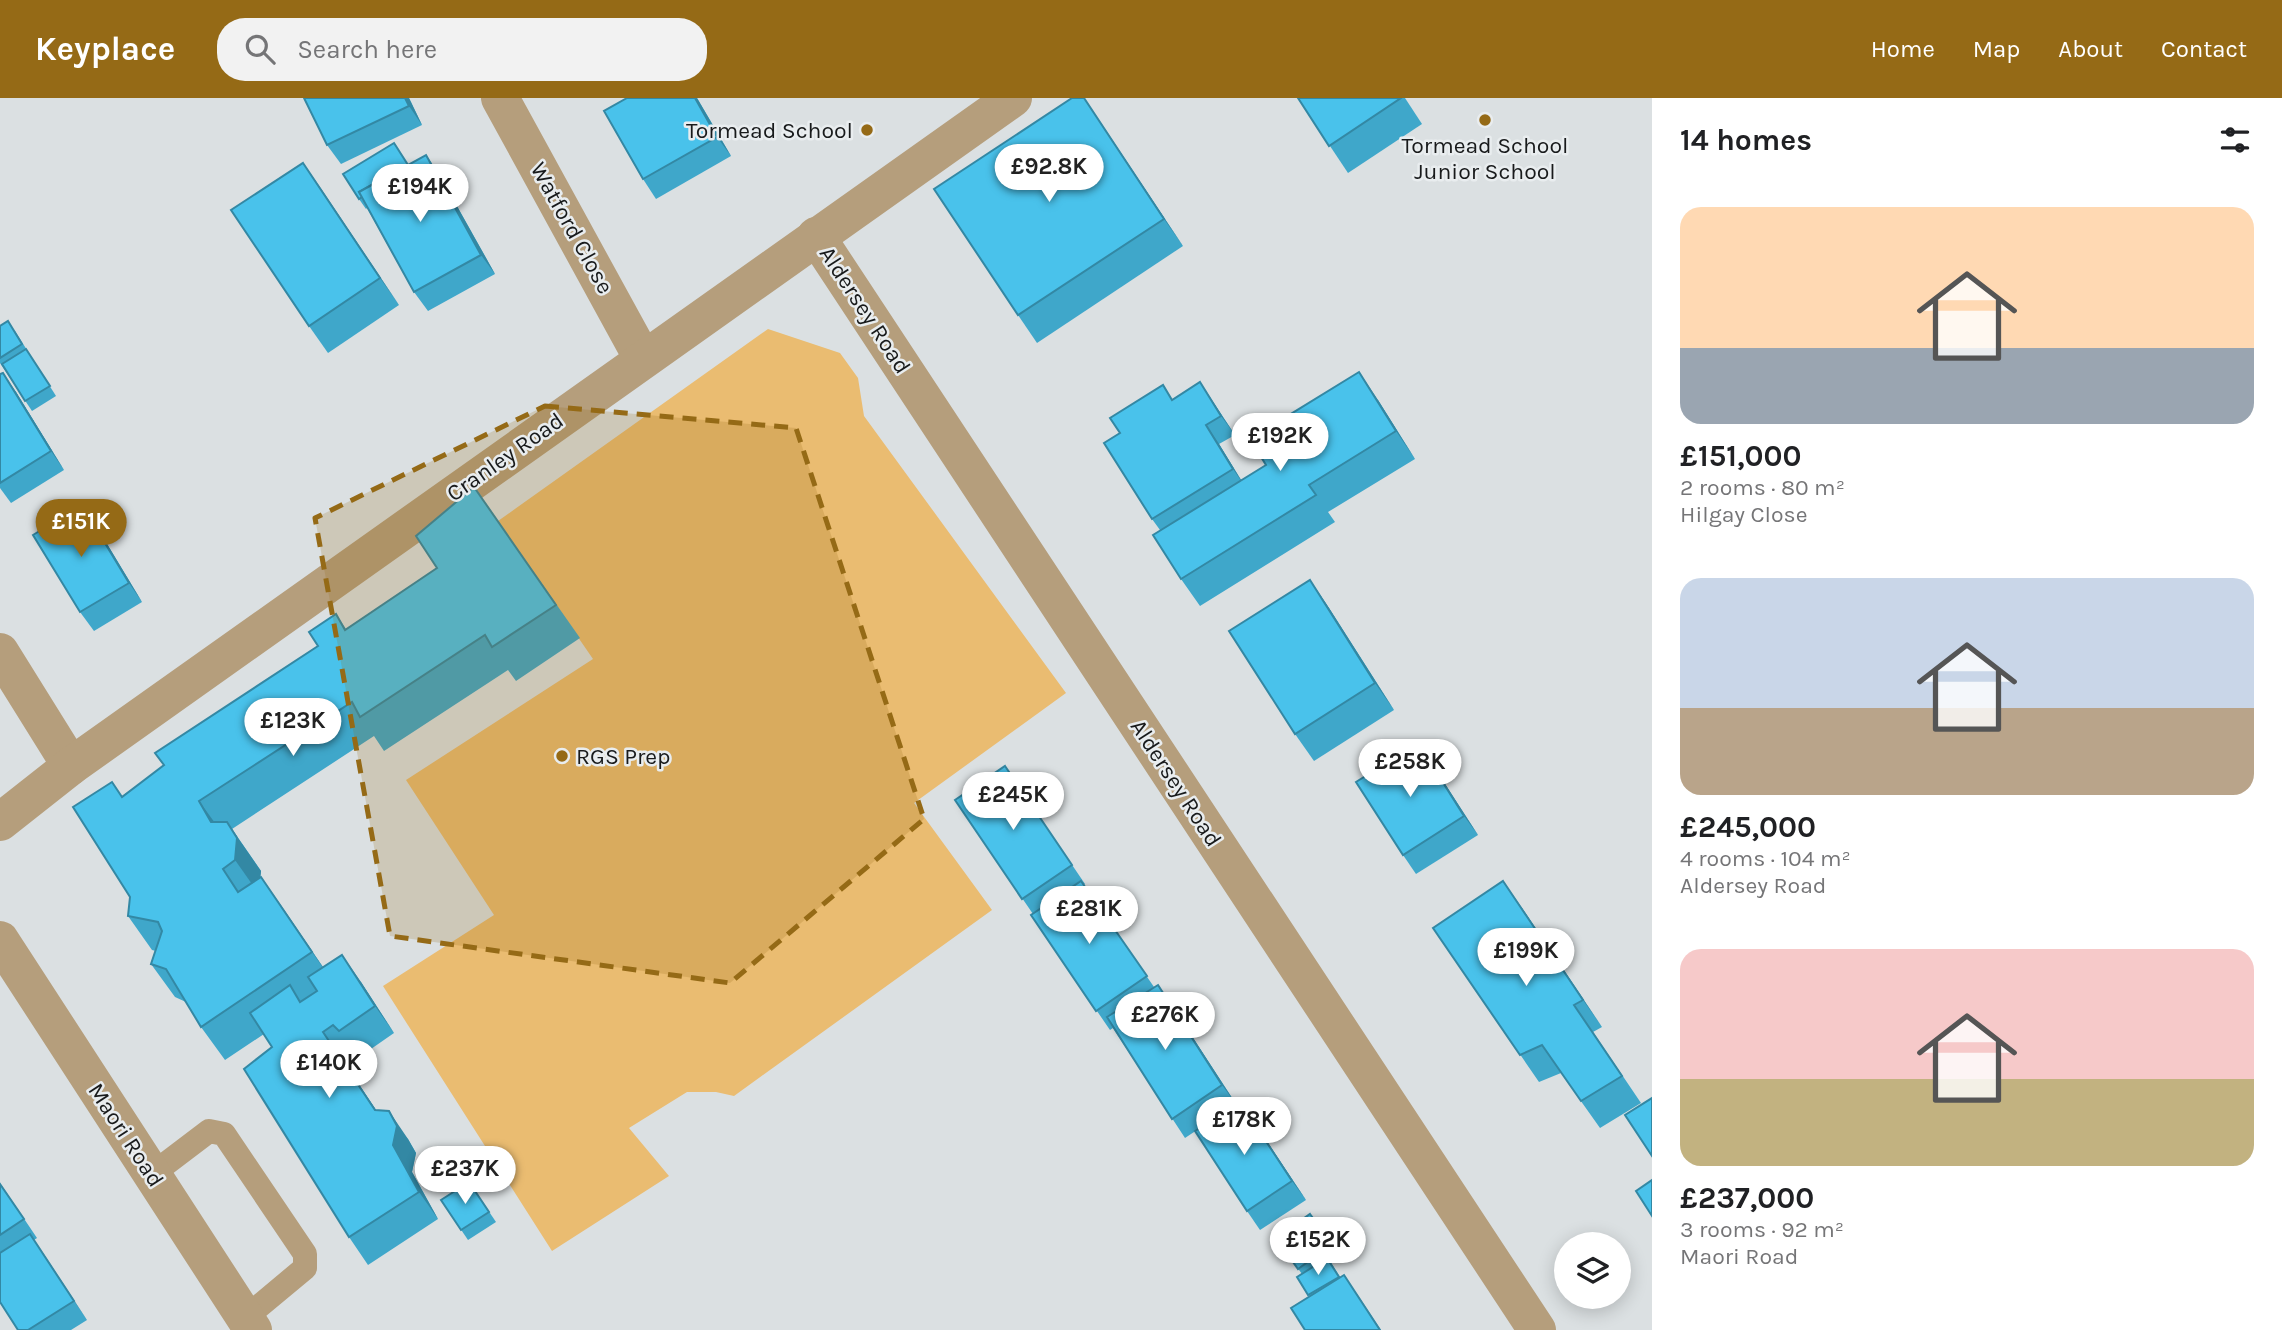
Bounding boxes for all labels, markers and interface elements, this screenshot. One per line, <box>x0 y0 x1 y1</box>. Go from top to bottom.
search box <box>217 18 707 81</box>
text: Keyplace <box>35 30 175 68</box>
icon: search <box>241 30 279 68</box>
text: Search here <box>297 34 437 65</box>
text: Home <box>1871 35 1935 63</box>
text: Map <box>1973 35 2020 63</box>
text: About <box>2058 35 2123 63</box>
text: Contact <box>2161 35 2247 63</box>
marker: Tormead School Junior School <box>1477 112 1493 128</box>
place label: Tormead School <box>686 117 853 144</box>
icon: filters <box>2216 121 2254 159</box>
marker: Tormead School <box>859 122 875 138</box>
text: 14 homes <box>1680 122 1812 158</box>
place label: Tormead School Junior School <box>1402 132 1568 185</box>
pin: £92.8K <box>992 144 1106 204</box>
text: £92.8K <box>1011 153 1087 180</box>
street label: Watford Close <box>525 158 619 298</box>
pin: £194K <box>371 164 469 224</box>
text: £194K <box>388 173 452 200</box>
street label: Aldersey Road <box>814 241 916 379</box>
icon: home <box>1904 253 2030 379</box>
street label: Cranley Road <box>441 407 569 507</box>
pin: £192K <box>1231 414 1329 473</box>
text: £192K <box>1247 422 1313 449</box>
text: £151,000 <box>1680 438 1801 474</box>
text: 2 rooms · 80 m² <box>1680 474 1845 501</box>
pin: £151K <box>32 500 130 559</box>
text: Hilgay Close <box>1680 501 1808 528</box>
text: £151K <box>52 508 110 535</box>
icon: home <box>1904 624 2030 750</box>
pin: £123K <box>244 698 342 758</box>
text: £123K <box>260 707 326 734</box>
street label: Aldersey Road <box>1125 714 1227 852</box>
pin: £258K <box>1361 740 1459 799</box>
place label: RGS Prep <box>576 743 671 770</box>
marker: RGS Prep <box>554 748 570 764</box>
text: £258K <box>1374 748 1446 775</box>
pin: £245K <box>964 772 1062 832</box>
text: £245K <box>978 781 1048 808</box>
text: £245,000 <box>1680 809 1816 845</box>
text: 4 rooms · 104 m² <box>1680 845 1851 872</box>
text: Aldersey Road <box>1680 872 1826 899</box>
pin: £281K <box>1040 886 1138 946</box>
text: £281K <box>1056 895 1122 922</box>
pin: £199K <box>1477 928 1575 988</box>
text: £199K <box>1493 937 1559 964</box>
pin: £276K <box>1116 992 1214 1052</box>
icon: home <box>1904 995 2030 1121</box>
text: £276K <box>1131 1001 1199 1028</box>
pin: £140K <box>280 1040 378 1100</box>
text: £140K <box>296 1049 362 1076</box>
street label: Maori Road <box>82 1078 170 1192</box>
pin: £178K <box>1195 1098 1293 1157</box>
text: £178K <box>1212 1106 1276 1133</box>
pin: £237K <box>416 1146 514 1206</box>
text: £237K <box>431 1155 499 1182</box>
text: £237,000 <box>1680 1180 1814 1216</box>
text: 3 rooms · 92 m² <box>1680 1216 1844 1243</box>
pin: £152K <box>1269 1218 1367 1277</box>
text: £152K <box>1286 1226 1350 1253</box>
map controls <box>1554 1232 1631 1309</box>
button: layers <box>1554 1232 1631 1309</box>
text: Maori Road <box>1680 1243 1798 1270</box>

